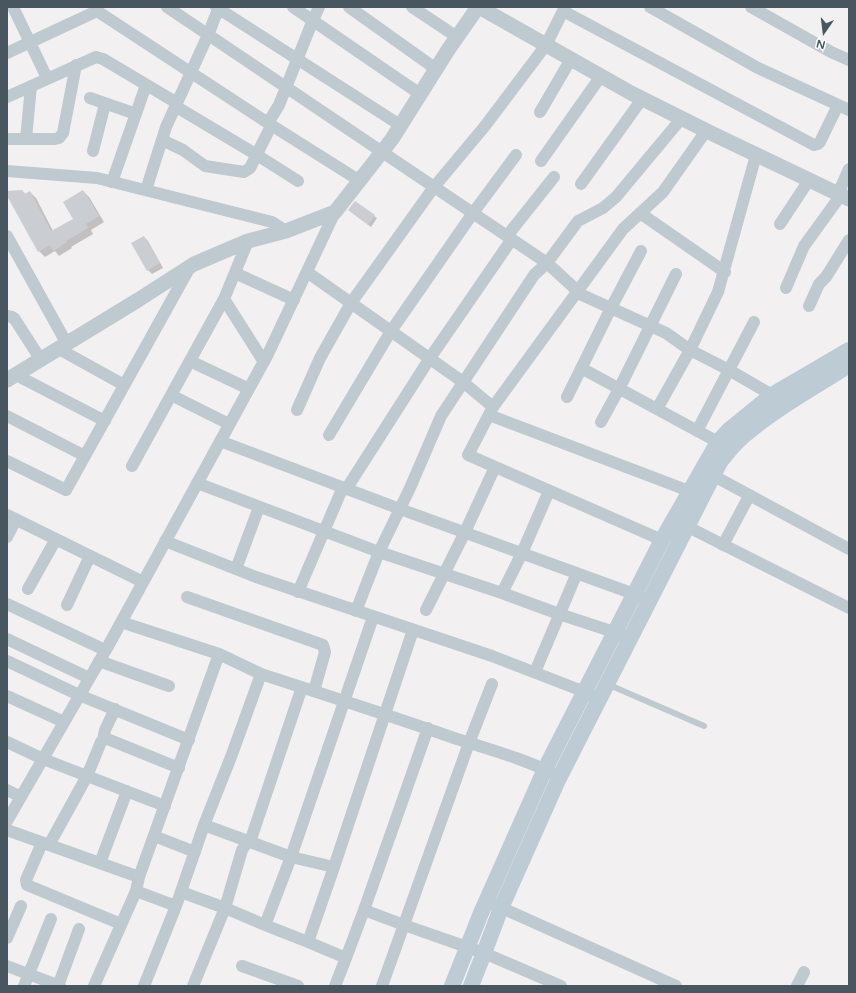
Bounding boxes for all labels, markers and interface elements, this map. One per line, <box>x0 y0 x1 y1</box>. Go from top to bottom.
north arrow <box>804 12 844 52</box>
text: N <box>815 37 827 52</box>

